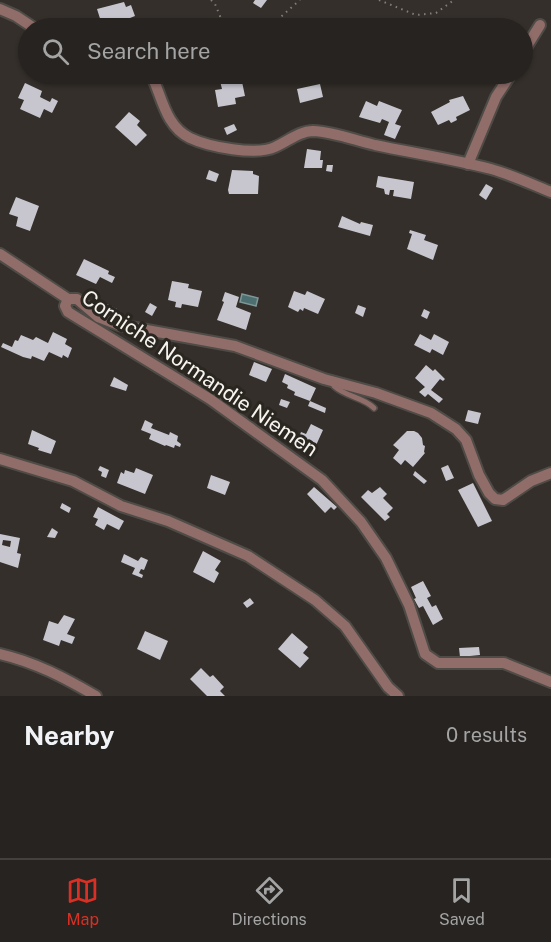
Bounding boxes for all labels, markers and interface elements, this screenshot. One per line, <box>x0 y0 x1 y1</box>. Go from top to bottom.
search box <box>18 18 533 84</box>
icon: search <box>39 35 72 68</box>
text: Search here <box>87 38 211 64</box>
street label: Corniche Normandie Niemen <box>77 284 323 462</box>
text: Nearby <box>24 720 114 751</box>
text: 0 results <box>446 723 527 747</box>
tab: Map <box>66 874 99 929</box>
tab: Directions <box>232 874 307 929</box>
tab: Saved <box>439 874 485 929</box>

